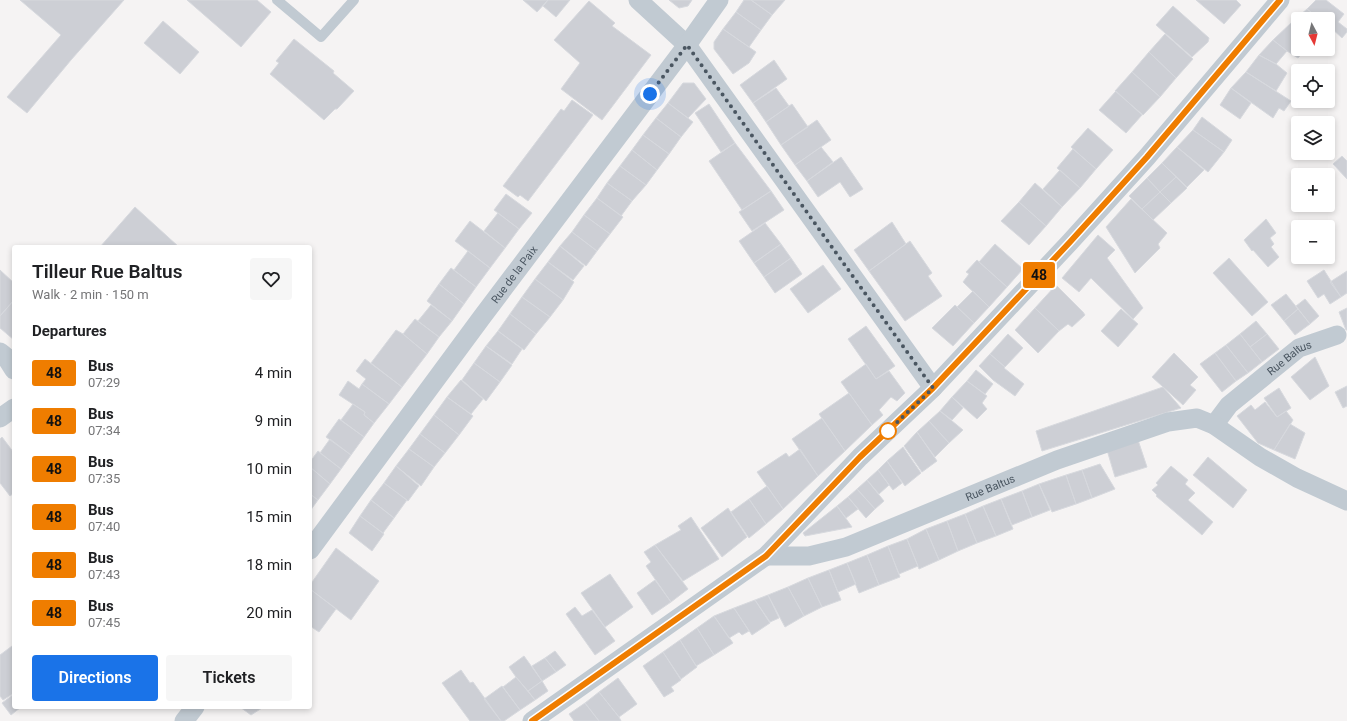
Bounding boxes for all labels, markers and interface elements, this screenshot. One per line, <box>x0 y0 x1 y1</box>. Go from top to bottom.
north arrow <box>1291 12 1335 56</box>
map controls <box>1291 12 1335 264</box>
button: locate <box>1291 64 1335 108</box>
your location <box>640 84 660 104</box>
button: layers <box>1291 116 1335 160</box>
button: + <box>1291 168 1335 212</box>
button: − <box>1291 220 1335 264</box>
street label: Rue de la Paix <box>489 243 541 306</box>
button: heart <box>250 258 292 300</box>
text: Tilleur Rue Baltus <box>32 260 182 283</box>
line badge: 48 <box>1021 262 1057 288</box>
text: 48 <box>1031 267 1047 283</box>
text: Walk · 2 min · 150 m <box>32 287 149 302</box>
text: Departures <box>32 322 107 340</box>
street label: Rue Baltus <box>1265 338 1314 378</box>
text: Bus <box>88 357 114 375</box>
text: 4 min <box>255 364 292 382</box>
text: 48 <box>46 365 62 381</box>
text: 07:29 <box>88 375 120 390</box>
text: Bus <box>88 405 114 423</box>
text: 9 min <box>255 412 292 430</box>
text: 48 <box>46 413 62 429</box>
unlabelled marker <box>879 422 897 440</box>
text: 07:34 <box>88 423 120 438</box>
text: Bus <box>88 453 114 471</box>
text: 10 min <box>246 460 292 478</box>
text: 48 <box>46 461 62 477</box>
text: 07:35 <box>88 471 120 486</box>
street label: Rue Baltus <box>964 472 1017 504</box>
text: Bus <box>88 501 114 519</box>
text: 15 min <box>246 508 292 526</box>
text: 48 <box>46 509 62 525</box>
text: 07:40 <box>88 519 120 534</box>
text: Bus <box>88 549 114 567</box>
text: 18 min <box>246 556 292 574</box>
text: 48 <box>46 557 62 573</box>
text: 07:43 <box>88 567 120 582</box>
text: Bus <box>88 597 114 615</box>
text: 20 min <box>246 604 292 622</box>
text: 48 <box>46 605 62 621</box>
text: 07:45 <box>88 615 120 630</box>
button: Directions <box>32 655 158 701</box>
button: Tickets <box>166 655 292 701</box>

